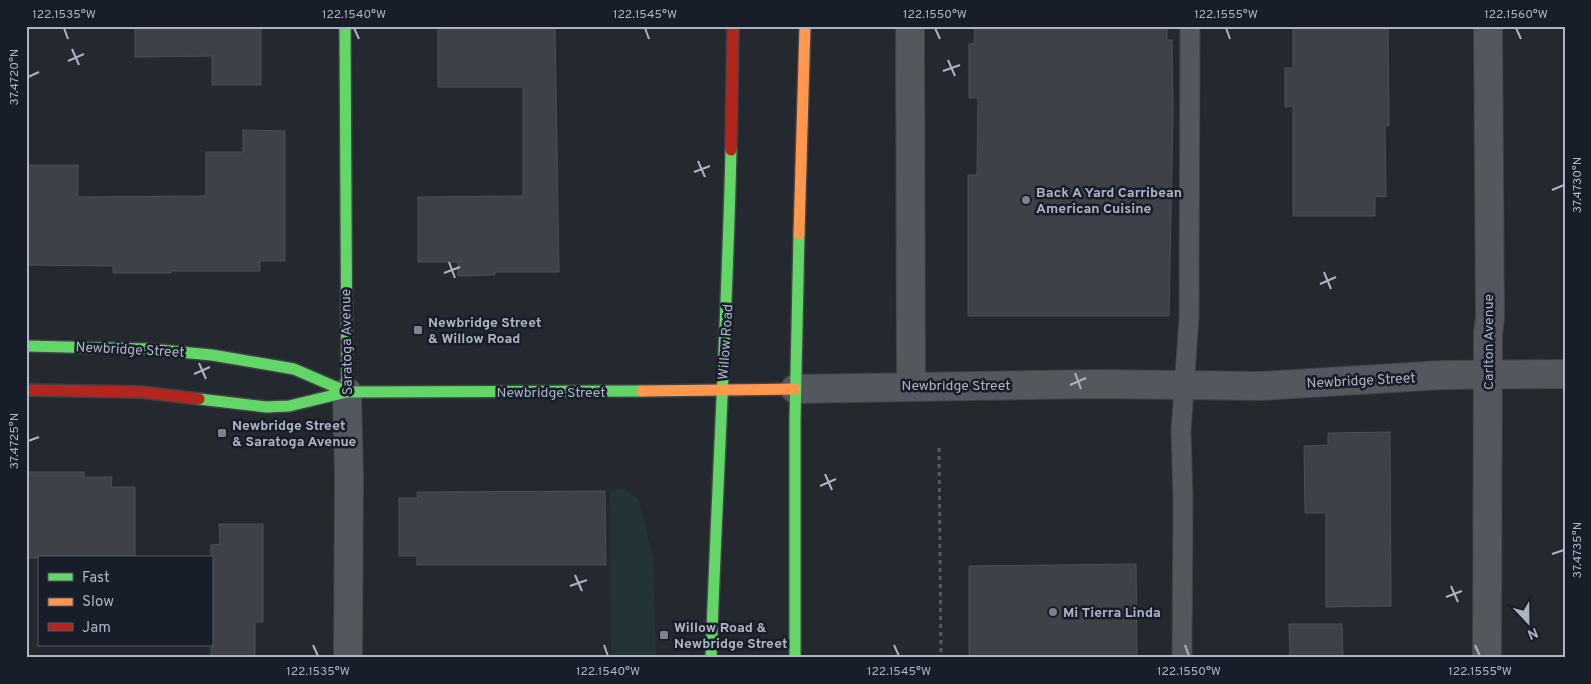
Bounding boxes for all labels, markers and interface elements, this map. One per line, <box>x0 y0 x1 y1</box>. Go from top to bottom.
text: 122.1535°W <box>32 7 96 23</box>
text: 122.1540°W <box>322 7 386 23</box>
text: 122.1545°W <box>613 7 677 23</box>
text: 122.1550°W <box>903 7 967 23</box>
text: 122.1555°W <box>1194 7 1258 23</box>
text: 122.1560°W <box>1484 7 1548 23</box>
text: 37.4720°N <box>7 49 23 105</box>
text: 37.4730°N <box>1570 157 1586 213</box>
place label: Back A Yard Carribean American Cuisine <box>1036 185 1182 218</box>
marker: Back A Yard Carribean American Cuisine <box>1020 194 1032 206</box>
street label: Saratoga Avenue <box>338 289 357 395</box>
street label: Carlton Avenue <box>1481 294 1498 390</box>
street label: Willow Road <box>715 304 738 381</box>
place label: Newbridge Street & Willow Road <box>428 315 541 348</box>
marker: Newbridge Street & Willow Road <box>412 324 424 336</box>
street label: Newbridge Street <box>75 339 185 362</box>
street label: Newbridge Street <box>1306 370 1416 393</box>
street label: Newbridge Street <box>901 378 1011 395</box>
street label: Newbridge Street <box>496 385 606 402</box>
text: 37.4725°N <box>7 413 23 469</box>
place label: Newbridge Street & Saratoga Avenue <box>232 418 357 451</box>
marker: Newbridge Street & Saratoga Avenue <box>216 427 228 439</box>
text: 37.4735°N <box>1570 522 1586 578</box>
legend <box>38 556 212 646</box>
text: Fast <box>82 569 110 588</box>
text: Slow <box>82 593 114 612</box>
north arrow <box>1504 596 1554 646</box>
place label: Mi Tierra Linda <box>1063 605 1161 622</box>
marker: Mi Tierra Linda <box>1047 606 1059 618</box>
text: Jam <box>82 619 111 638</box>
place label: Willow Road & Newbridge Street <box>674 620 787 653</box>
text: N <box>1524 623 1540 642</box>
marker: Willow Road & Newbridge Street <box>658 629 670 641</box>
text: 122.1535°W <box>286 664 350 680</box>
text: 122.1540°W <box>576 664 640 680</box>
text: 122.1545°W <box>867 664 931 680</box>
text: 122.1550°W <box>1157 664 1221 680</box>
text: 122.1555°W <box>1448 664 1512 680</box>

